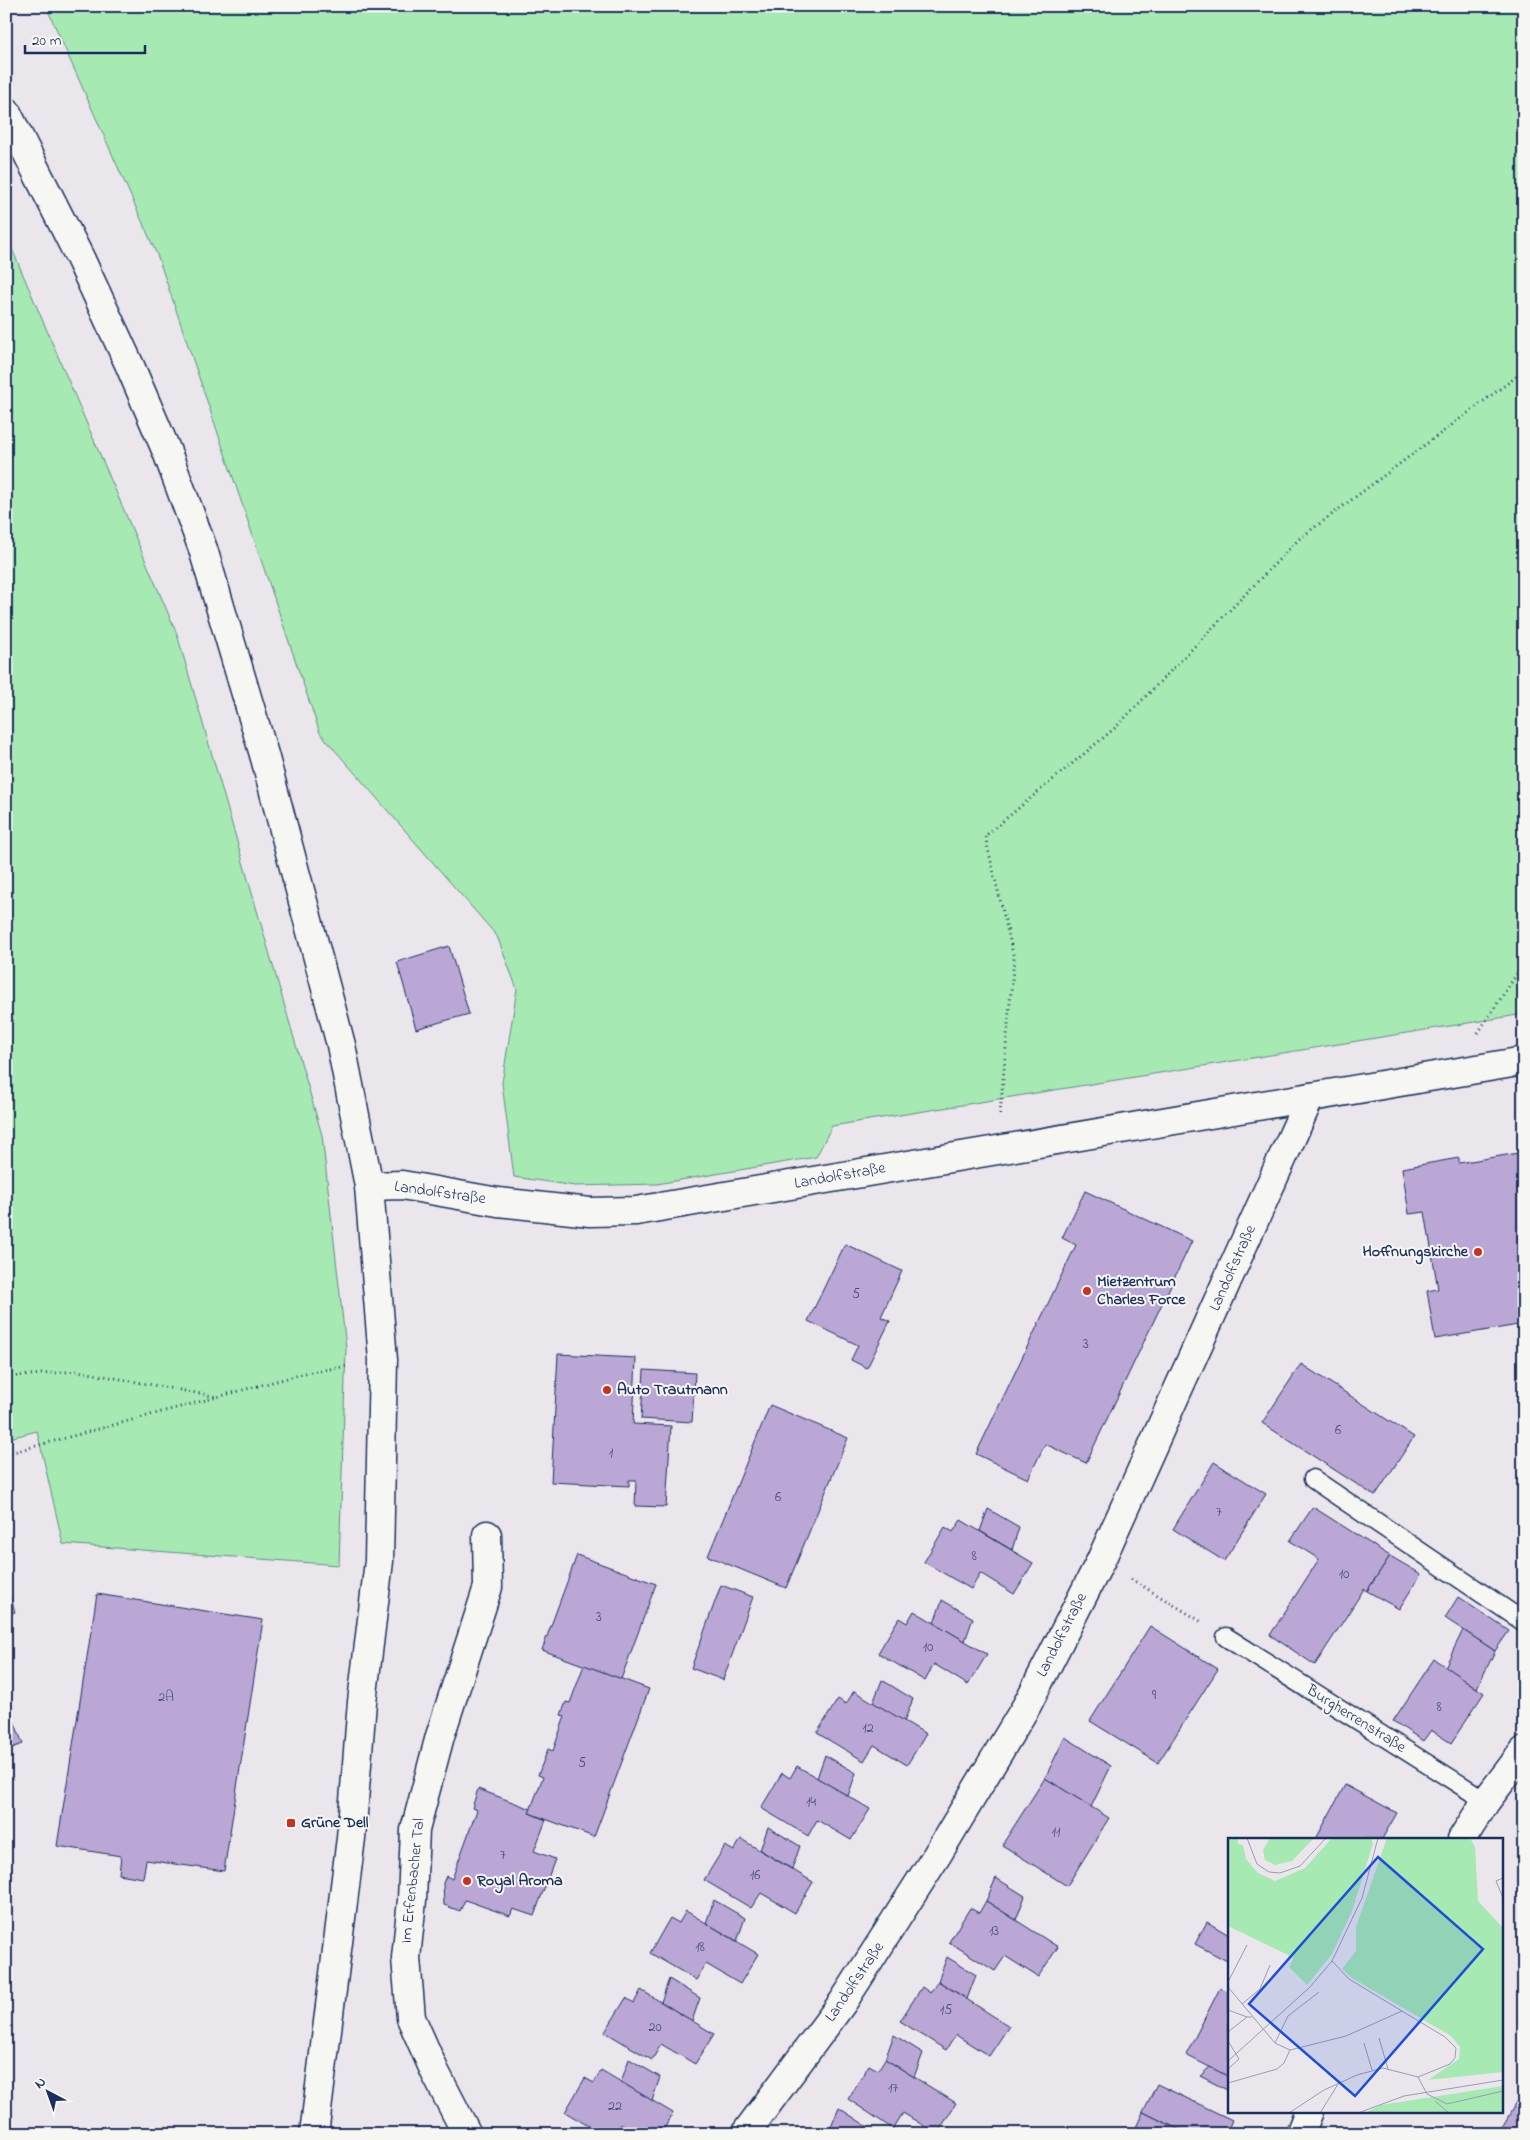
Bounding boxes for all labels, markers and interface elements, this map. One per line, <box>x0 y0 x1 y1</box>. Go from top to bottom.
scale bar <box>25 22 145 54</box>
text: 20 m <box>32 30 62 52</box>
street label: Landolfstraße <box>793 1156 888 1196</box>
street label: Landolfstraße <box>393 1175 488 1211</box>
street label: Landolfstraße <box>1203 1220 1263 1315</box>
place label: Hoffnungskirche <box>1362 1240 1469 1265</box>
marker: Hoffnungskirche <box>1472 1246 1484 1258</box>
place label: Mietzentrum Charles Force <box>1097 1270 1186 1312</box>
house number: 5 <box>852 1284 860 1305</box>
marker: Mietzentrum Charles Force <box>1081 1285 1093 1297</box>
house number: 3 <box>1083 1334 1089 1355</box>
place label: Auto Trautmann <box>617 1378 728 1402</box>
marker: Auto Trautmann <box>601 1384 613 1396</box>
house number: 6 <box>1335 1420 1341 1441</box>
house number: 1 <box>609 1443 614 1464</box>
house number: 6 <box>775 1487 781 1508</box>
house number: 7 <box>1216 1502 1222 1523</box>
house number: 8 <box>971 1546 977 1567</box>
house number: 10 <box>1339 1564 1349 1585</box>
street label: Landolfstraße <box>1030 1588 1094 1681</box>
house number: 3 <box>596 1607 602 1628</box>
house number: 10 <box>923 1637 933 1658</box>
street label: Burgherrenstraße <box>1301 1678 1411 1760</box>
house number: 9 <box>1152 1685 1157 1706</box>
house number: 2A <box>158 1687 174 1708</box>
house number: 8 <box>1436 1697 1442 1718</box>
house number: 12 <box>862 1718 874 1739</box>
house number: 5 <box>578 1753 586 1774</box>
house number: 14 <box>806 1792 816 1813</box>
place label: Grüne Dell <box>301 1811 369 1835</box>
marker: Grüne Dell <box>285 1817 297 1829</box>
street label: Im Erfenbacher Tal <box>394 1817 432 1945</box>
house number: 11 <box>1052 1822 1061 1843</box>
inset map <box>1228 1838 1502 2112</box>
house number: 7 <box>500 1845 506 1866</box>
house number: 16 <box>750 1865 760 1886</box>
place label: Royal Aroma <box>476 1869 563 1894</box>
marker: Royal Aroma <box>461 1875 473 1887</box>
house number: 13 <box>989 1921 999 1942</box>
street label: Landolfstraße <box>819 1936 891 2027</box>
house number: 18 <box>695 1937 705 1958</box>
house number: 15 <box>940 2000 952 2021</box>
house number: 20 <box>648 2017 662 2038</box>
north arrow <box>22 2068 72 2118</box>
text: N <box>30 2072 51 2094</box>
house number: 17 <box>888 2078 898 2099</box>
house number: 22 <box>608 2096 622 2117</box>

